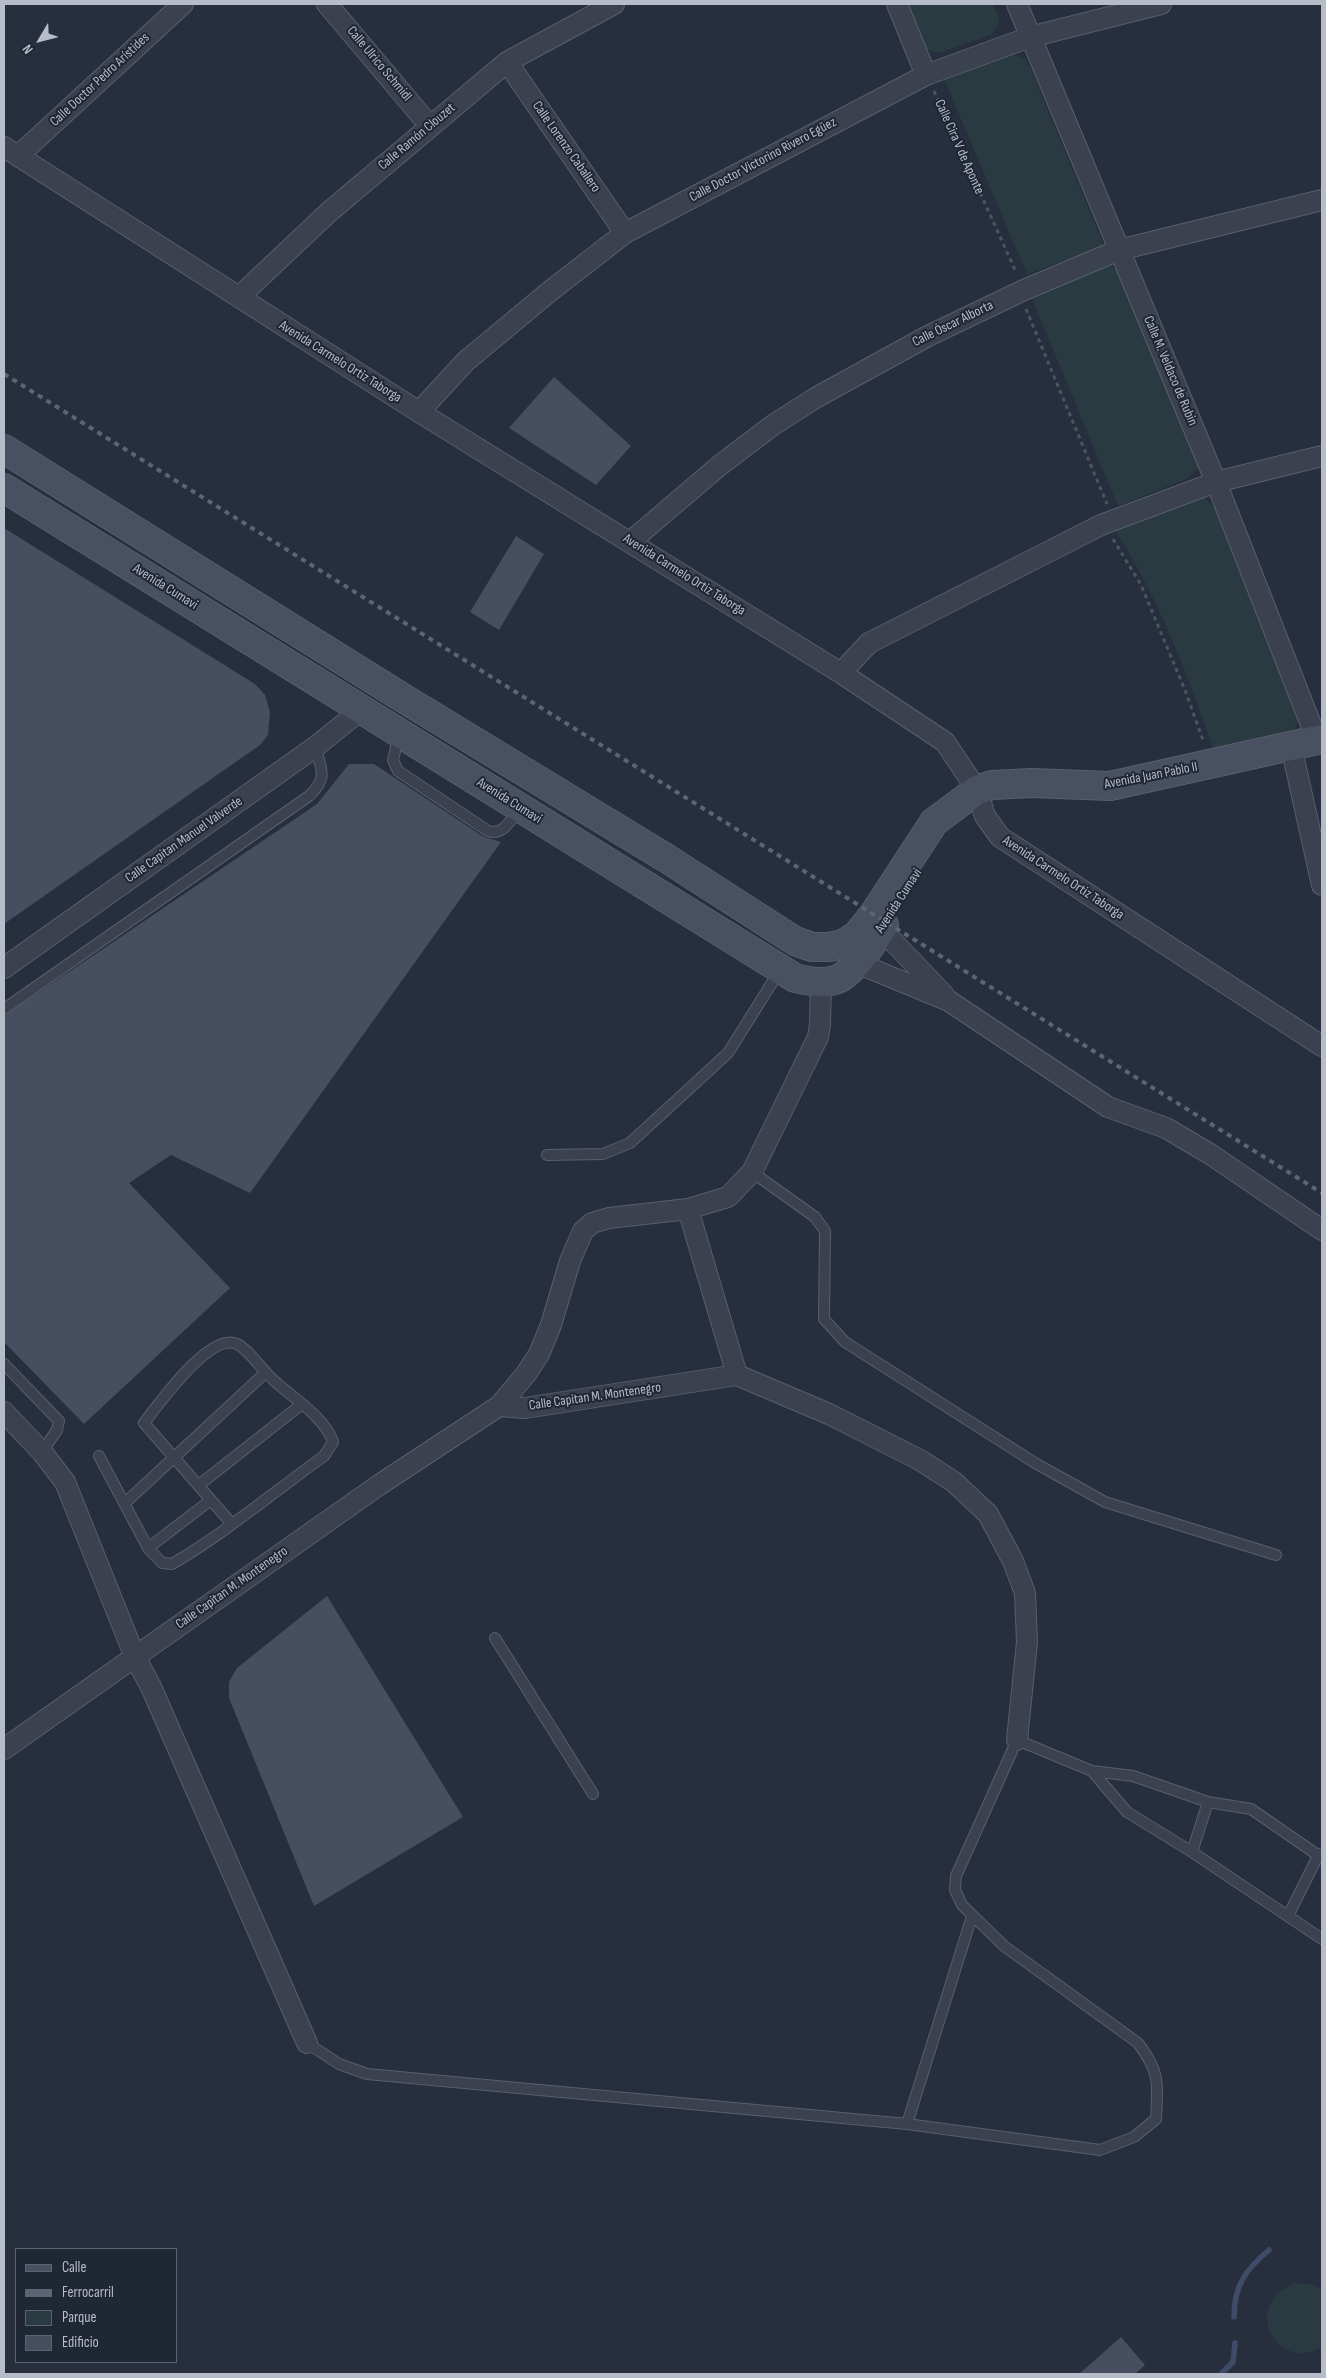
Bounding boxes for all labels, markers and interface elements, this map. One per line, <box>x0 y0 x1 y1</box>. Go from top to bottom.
north arrow <box>15 15 65 65</box>
street label: Calle Ulrico Schmidl <box>343 23 415 105</box>
street label: Calle Doctor Pedro Arístides <box>47 30 153 130</box>
text: N <box>19 41 37 57</box>
street label: Calle Cira V de Aponte <box>931 97 987 197</box>
street label: Calle Lorenzo Caballero <box>528 98 604 196</box>
street label: Calle Ramón Clouzet <box>375 100 459 174</box>
street label: Calle Doctor Victorino Rivero Egüez <box>687 114 839 206</box>
street label: Calle Óscar Alborta <box>910 297 996 351</box>
street label: Calle M. Veldaco de Rubin <box>1139 314 1201 428</box>
street label: Avenida Carmelo Ortiz Taborga <box>276 317 404 407</box>
street label: Avenida Carmelo Ortiz Taborga <box>620 530 748 620</box>
street label: Avenida Cumavi <box>129 560 201 614</box>
street label: Avenida Juan Pablo II <box>1103 759 1199 793</box>
street label: Avenida Cumavi <box>473 774 545 828</box>
street label: Calle Capitan Manuel Valverde <box>122 793 246 887</box>
street label: Avenida Carmelo Ortiz Taborga <box>999 832 1127 924</box>
street label: Avenida Cumavi <box>872 866 926 936</box>
street label: Calle Capitan M. Montenegro <box>528 1379 662 1415</box>
street label: Calle Capitan M. Montenegro <box>173 1543 291 1633</box>
legend <box>15 2248 178 2363</box>
text: Calle <box>62 2258 86 2277</box>
text: Ferrocarril <box>62 2283 114 2302</box>
text: Parque <box>62 2308 97 2327</box>
text: Edificio <box>62 2333 99 2352</box>

